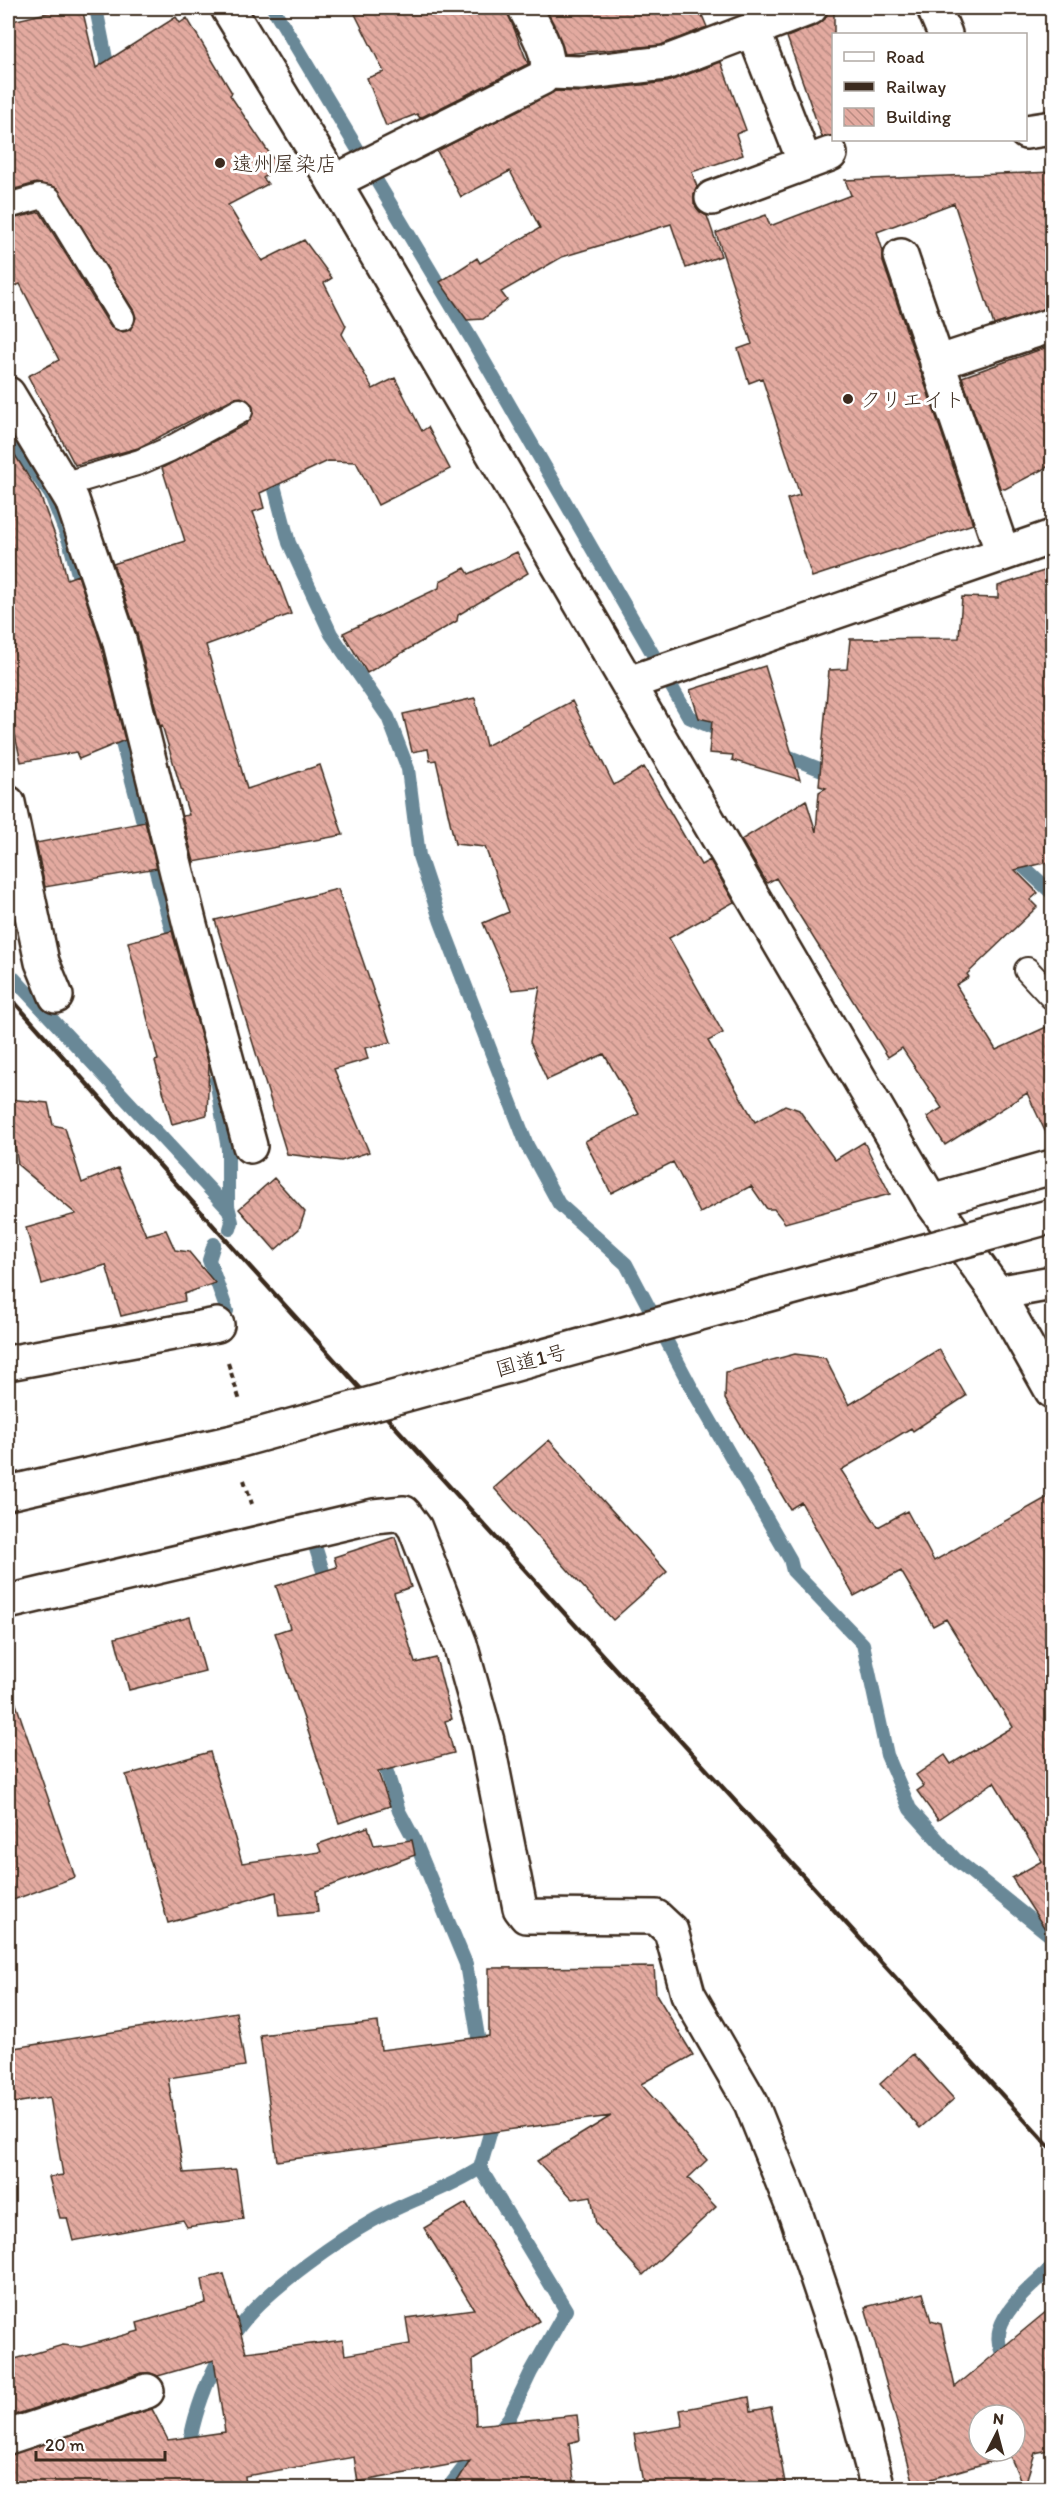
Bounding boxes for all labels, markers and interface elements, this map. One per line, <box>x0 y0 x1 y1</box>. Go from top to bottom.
legend <box>832 33 1027 141</box>
text: Road <box>886 46 925 68</box>
text: Railway <box>886 76 947 98</box>
text: Building <box>886 106 952 128</box>
place label: 遠州屋染店 <box>232 151 337 176</box>
marker: 遠州屋染店 <box>213 156 227 170</box>
place label: クリエイト <box>860 387 965 412</box>
marker: クリエイト <box>841 392 855 406</box>
street label: 国道1号 <box>493 1339 569 1381</box>
north arrow <box>967 2403 1027 2463</box>
text: N <box>992 2409 1005 2429</box>
scale bar <box>36 2424 165 2462</box>
text: 20 m <box>45 2434 85 2456</box>

